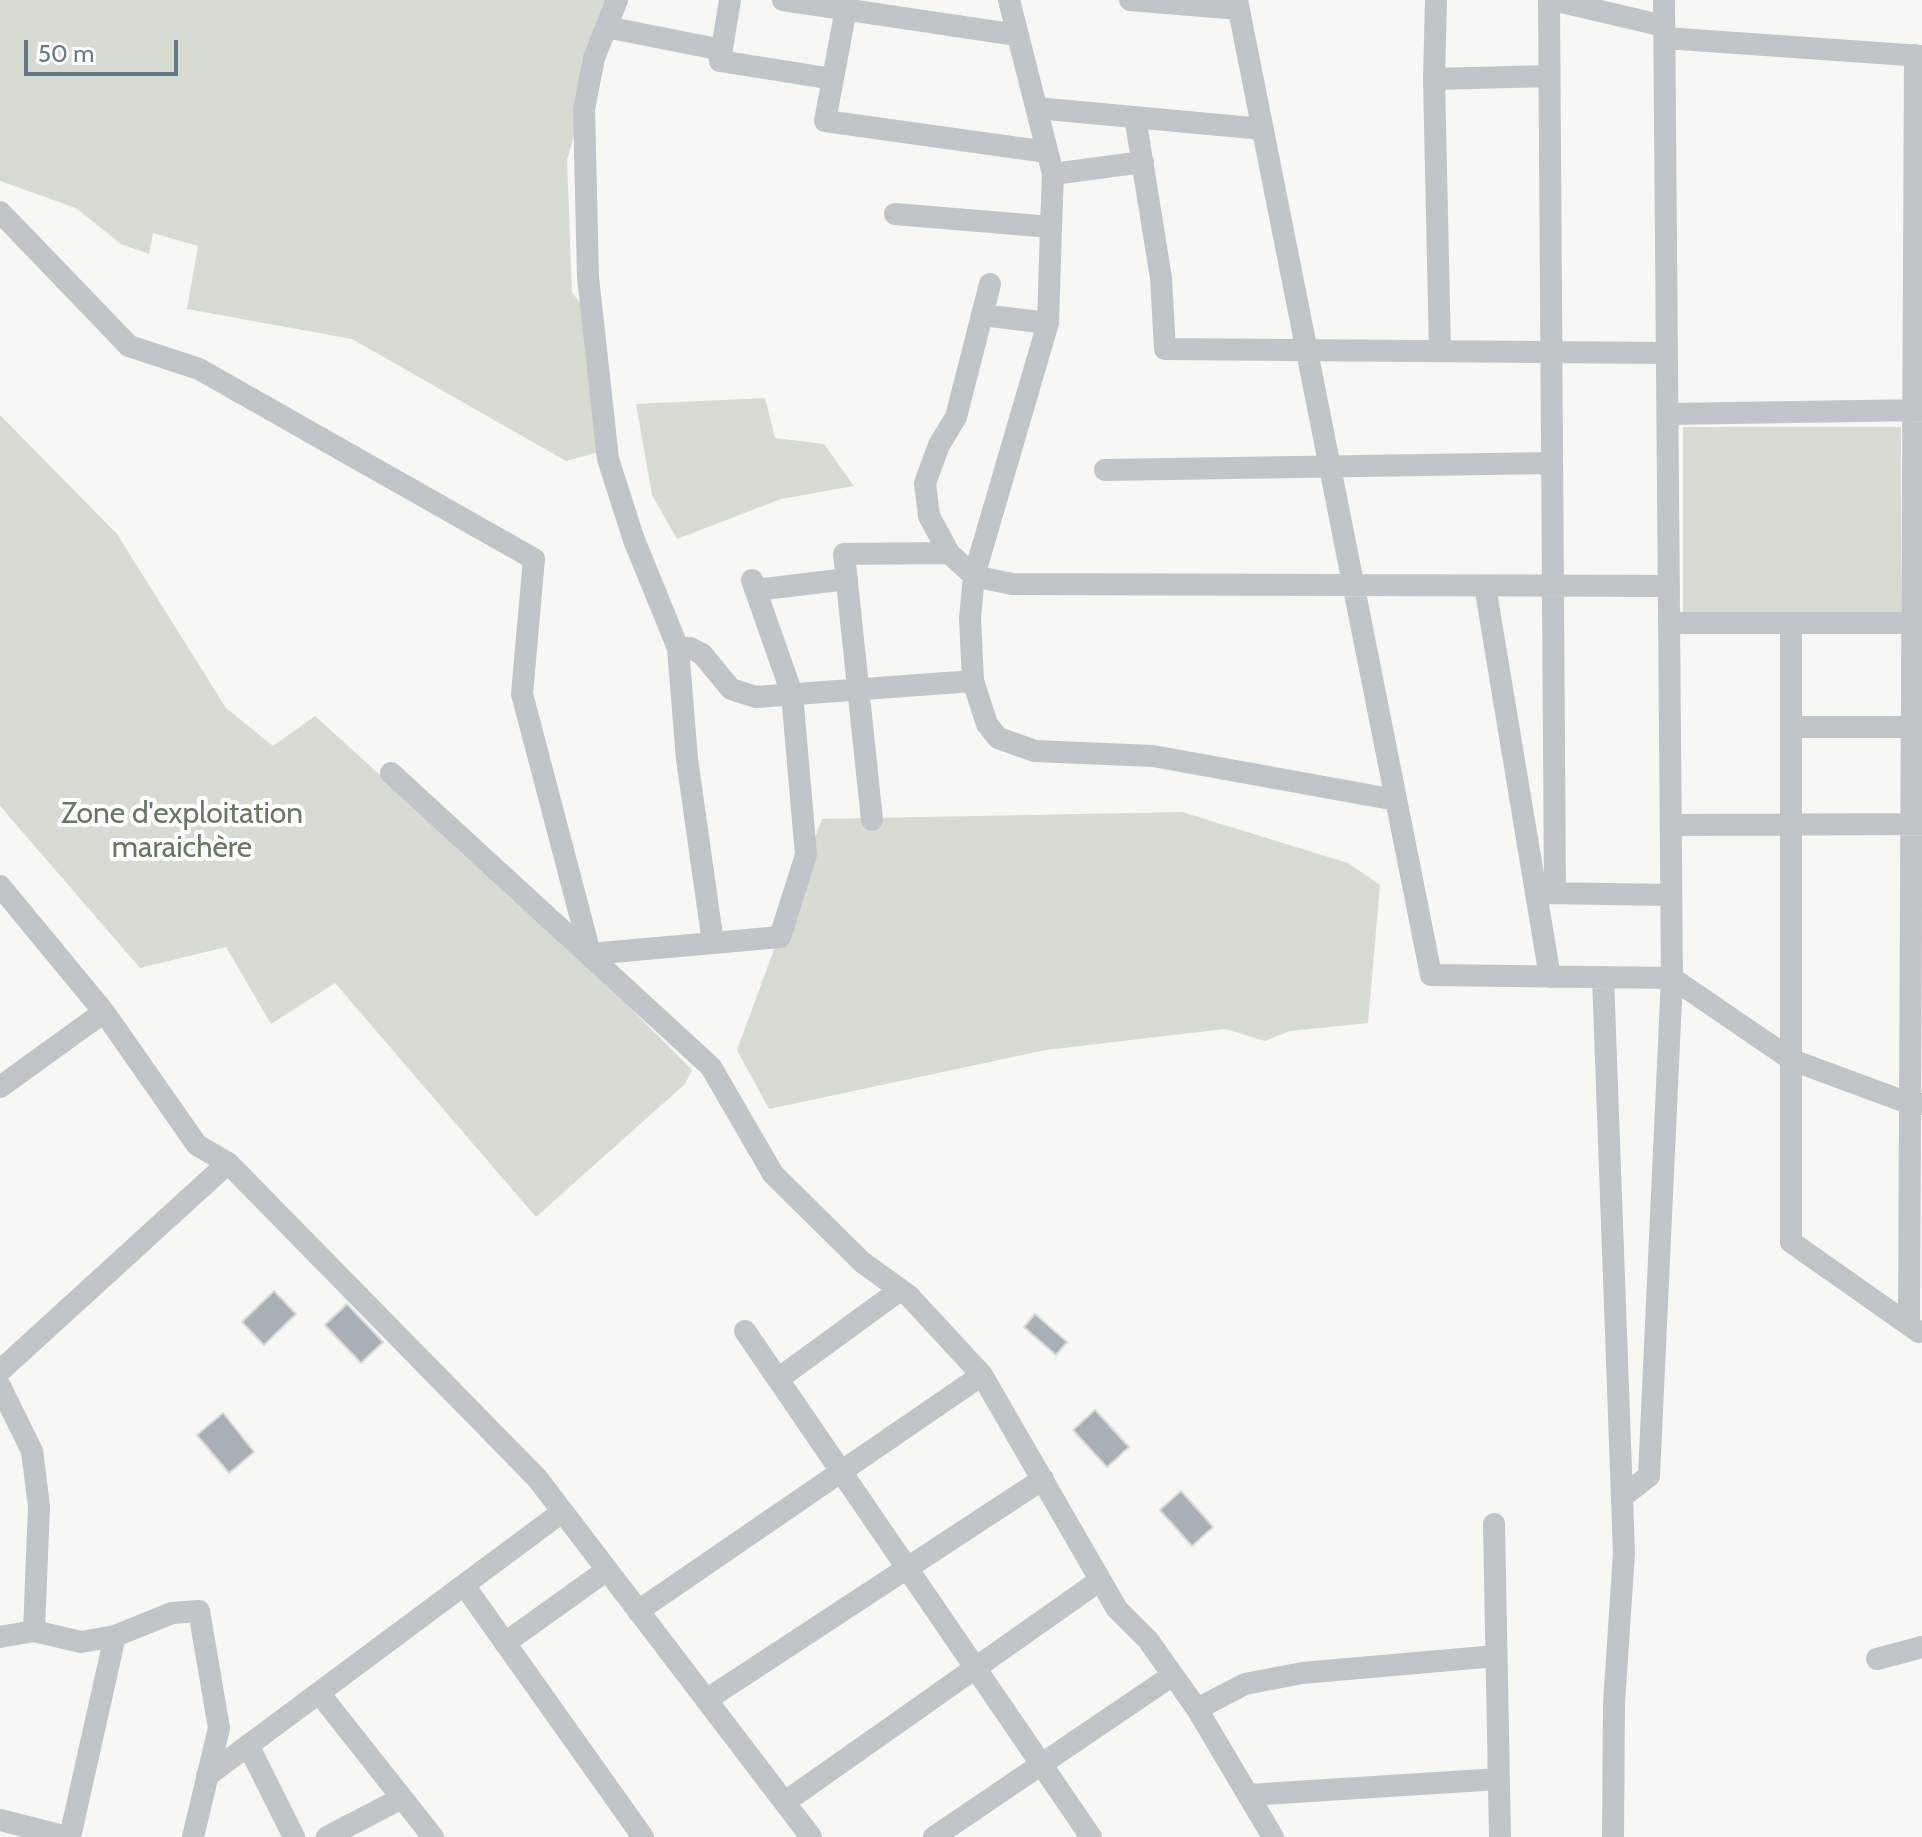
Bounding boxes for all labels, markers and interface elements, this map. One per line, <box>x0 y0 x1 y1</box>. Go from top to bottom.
scale bar <box>28 24 182 74</box>
text: 50 m <box>38 39 94 68</box>
park label: Zone d'exploitation maraichère <box>61 796 303 866</box>

